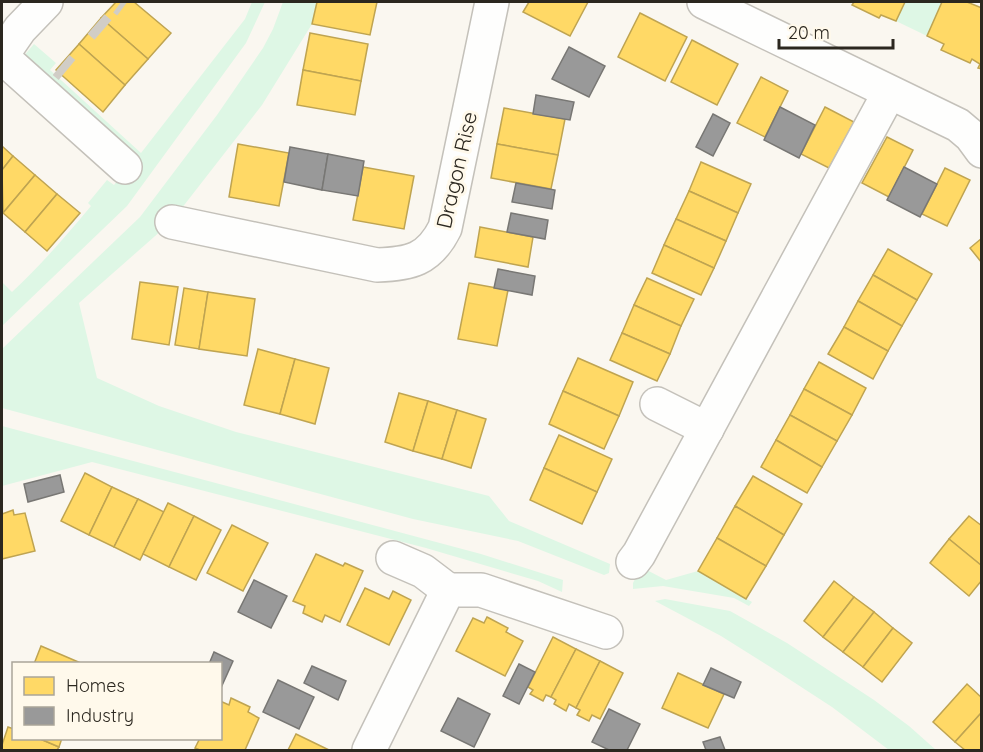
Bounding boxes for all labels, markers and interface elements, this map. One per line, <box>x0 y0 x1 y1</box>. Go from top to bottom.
scale bar <box>779 12 893 50</box>
text: 20 m <box>788 21 830 44</box>
street label: Dragon Rise <box>430 109 482 231</box>
legend <box>12 662 222 740</box>
text: Homes <box>66 674 125 697</box>
text: Industry <box>66 704 134 727</box>

